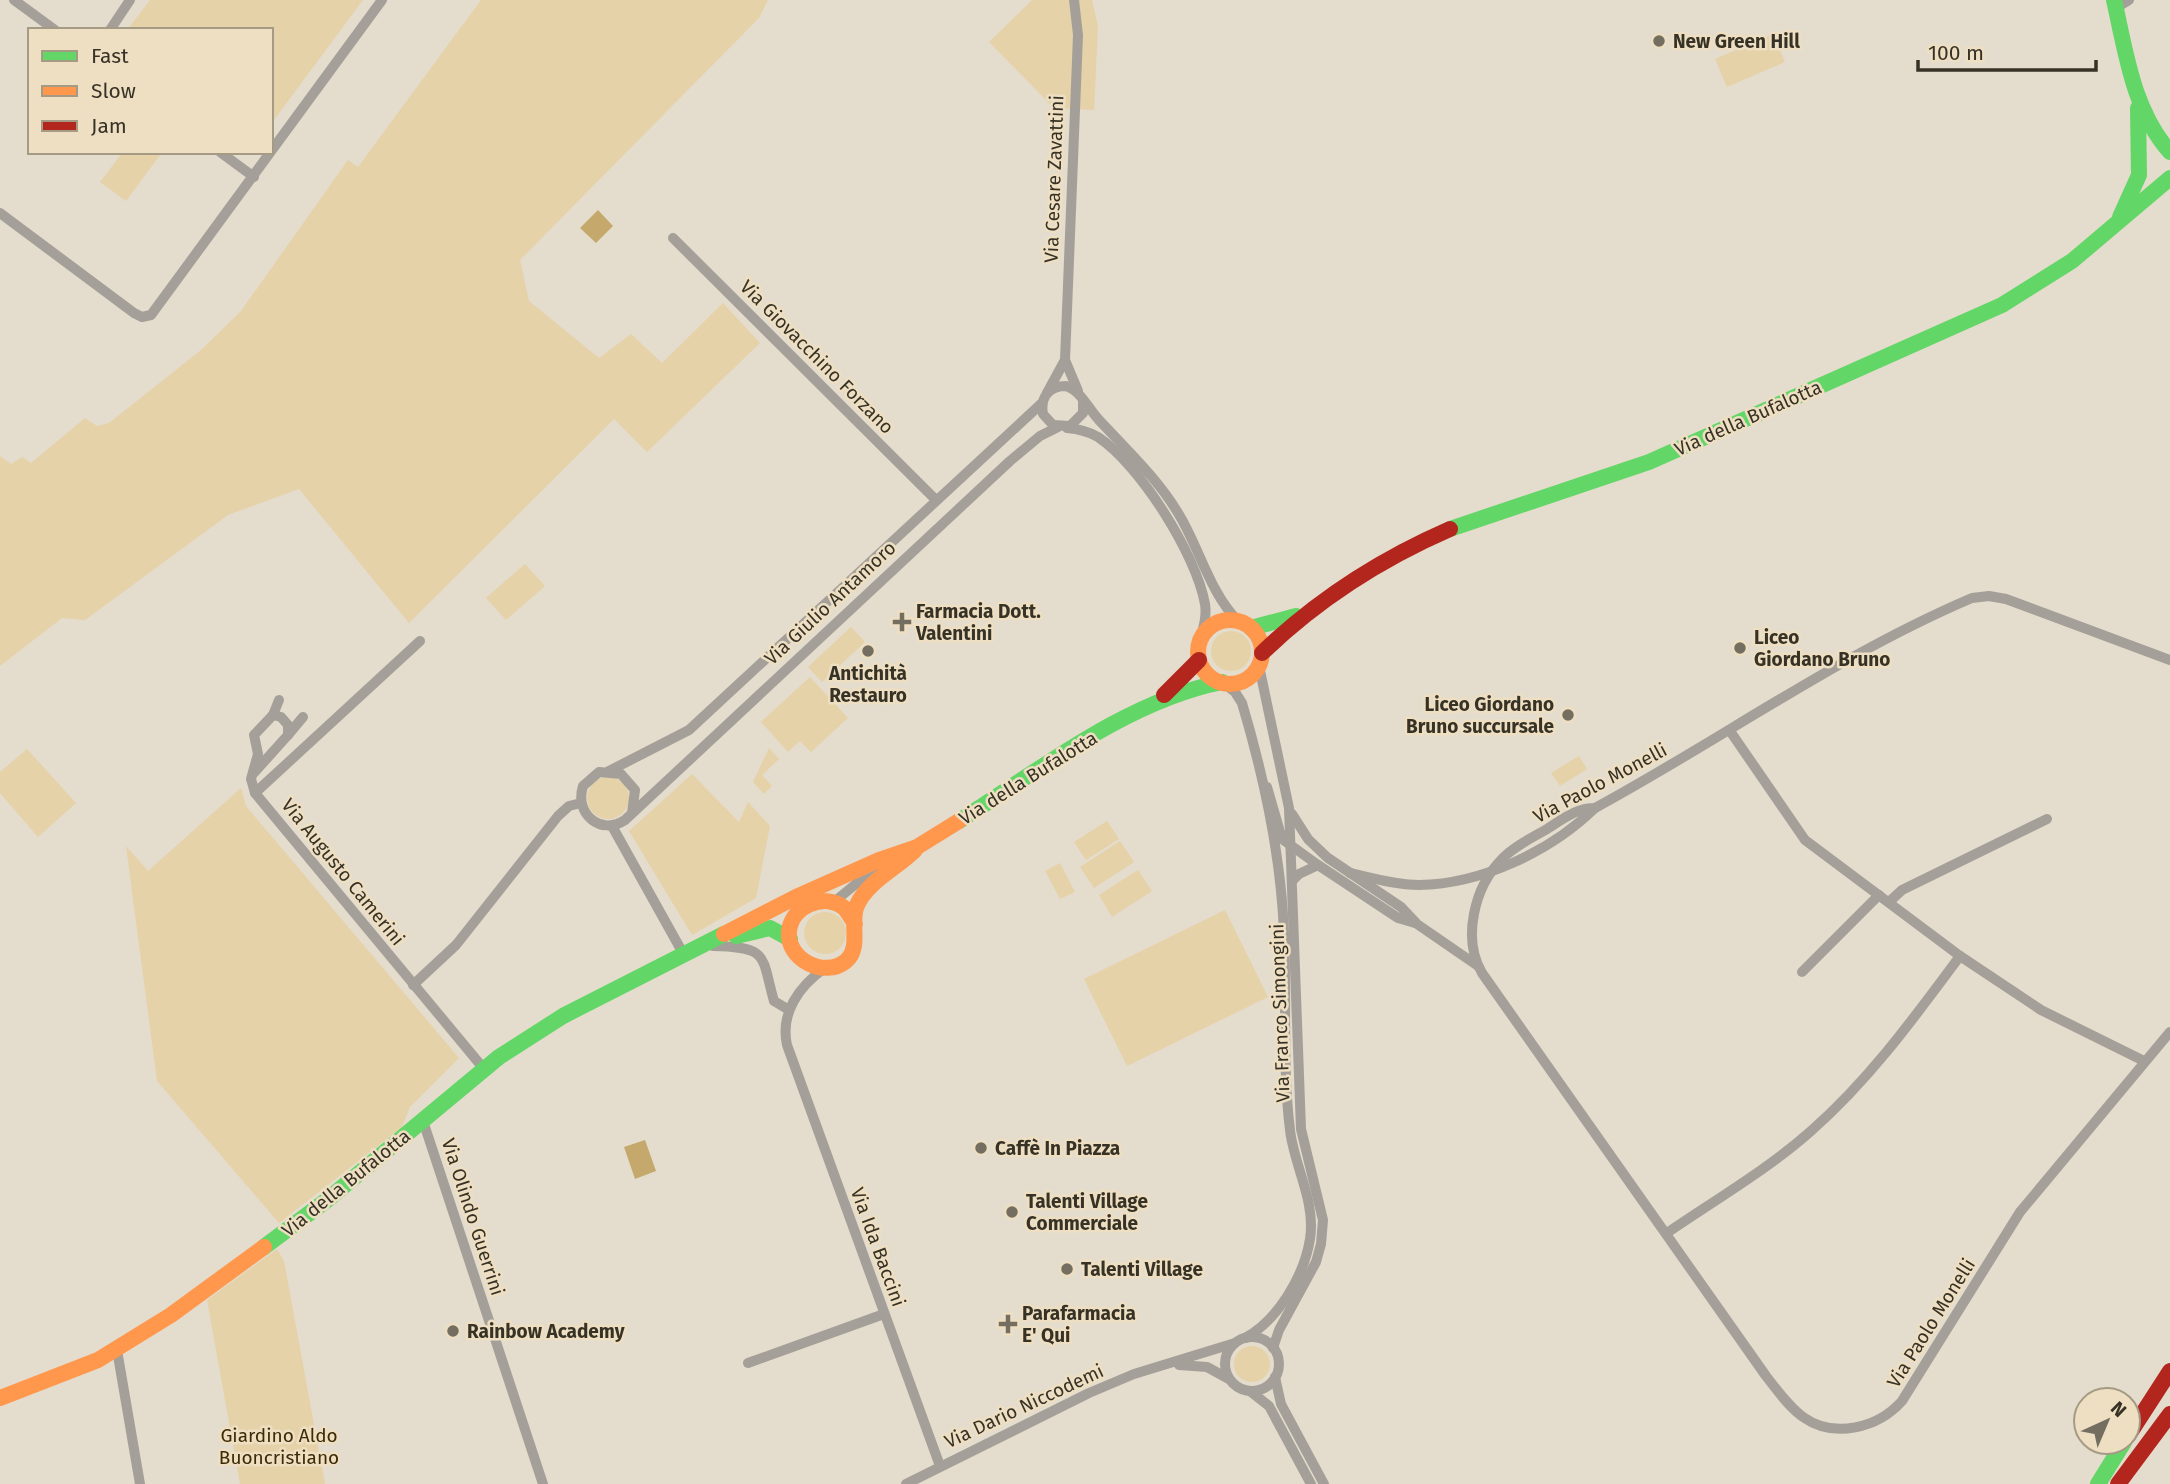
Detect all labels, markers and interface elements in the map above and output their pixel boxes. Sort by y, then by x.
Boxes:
legend [28,28,273,154]
scale bar [1918,28,2096,72]
place label: New Green Hill [1673,30,1800,53]
marker: New Green Hill [1651,33,1667,49]
text: 100 m [1928,40,1984,66]
text: Fast [91,43,129,69]
text: Slow [91,78,136,104]
street label: Via Cesare Zavattini [1040,95,1068,263]
text: Jam [91,113,127,139]
street label: Via Giovacchino Forzano [735,275,899,439]
street label: Via della Bufalotta [1671,375,1825,461]
street label: Via Giulio Antamoro [760,536,900,670]
place label: Farmacia Dott. Valentini [915,600,1041,645]
marker: Farmacia Dott. Valentini [894,614,910,630]
place label: Liceo Giordano Bruno [1754,626,1890,671]
marker: Liceo Giordano Bruno [1732,640,1748,656]
marker: Antichità Restauro [860,643,876,659]
place label: Antichità Restauro [828,662,907,707]
place label: Liceo Giordano Bruno succursale [1406,693,1554,738]
marker: Liceo Giordano Bruno succursale [1560,707,1576,723]
street label: Via della Bufalotta [955,726,1101,830]
street label: Via Paolo Monelli [1529,738,1671,828]
street label: Via Augusto Camerini [277,794,409,950]
street label: Via Franco Simongini [1265,923,1295,1103]
street label: Via della Bufalotta [277,1124,415,1242]
street label: Via Olindo Guerrini [437,1135,509,1299]
place label: Caffè In Piazza [995,1137,1120,1160]
marker: Caffè In Piazza [973,1140,989,1156]
street label: Via Ida Baccini [846,1184,910,1310]
place label: Talenti Village Commerciale [1026,1190,1148,1235]
marker: Talenti Village Commerciale [1004,1204,1020,1220]
street label: Via Paolo Monelli [1882,1254,1980,1392]
place label: Talenti Village [1081,1258,1203,1281]
marker: Talenti Village [1059,1261,1075,1277]
place label: Parafarmacia E' Qui [1022,1302,1136,1347]
marker: Parafarmacia E' Qui [1000,1316,1016,1332]
place label: Rainbow Academy [467,1320,625,1343]
marker: Rainbow Academy [445,1323,461,1339]
street label: Via Dario Niccodemi [941,1359,1107,1453]
north arrow [2072,1386,2142,1456]
text: N [2106,1396,2131,1422]
park label: Giardino Aldo Buoncristiano [219,1424,339,1469]

